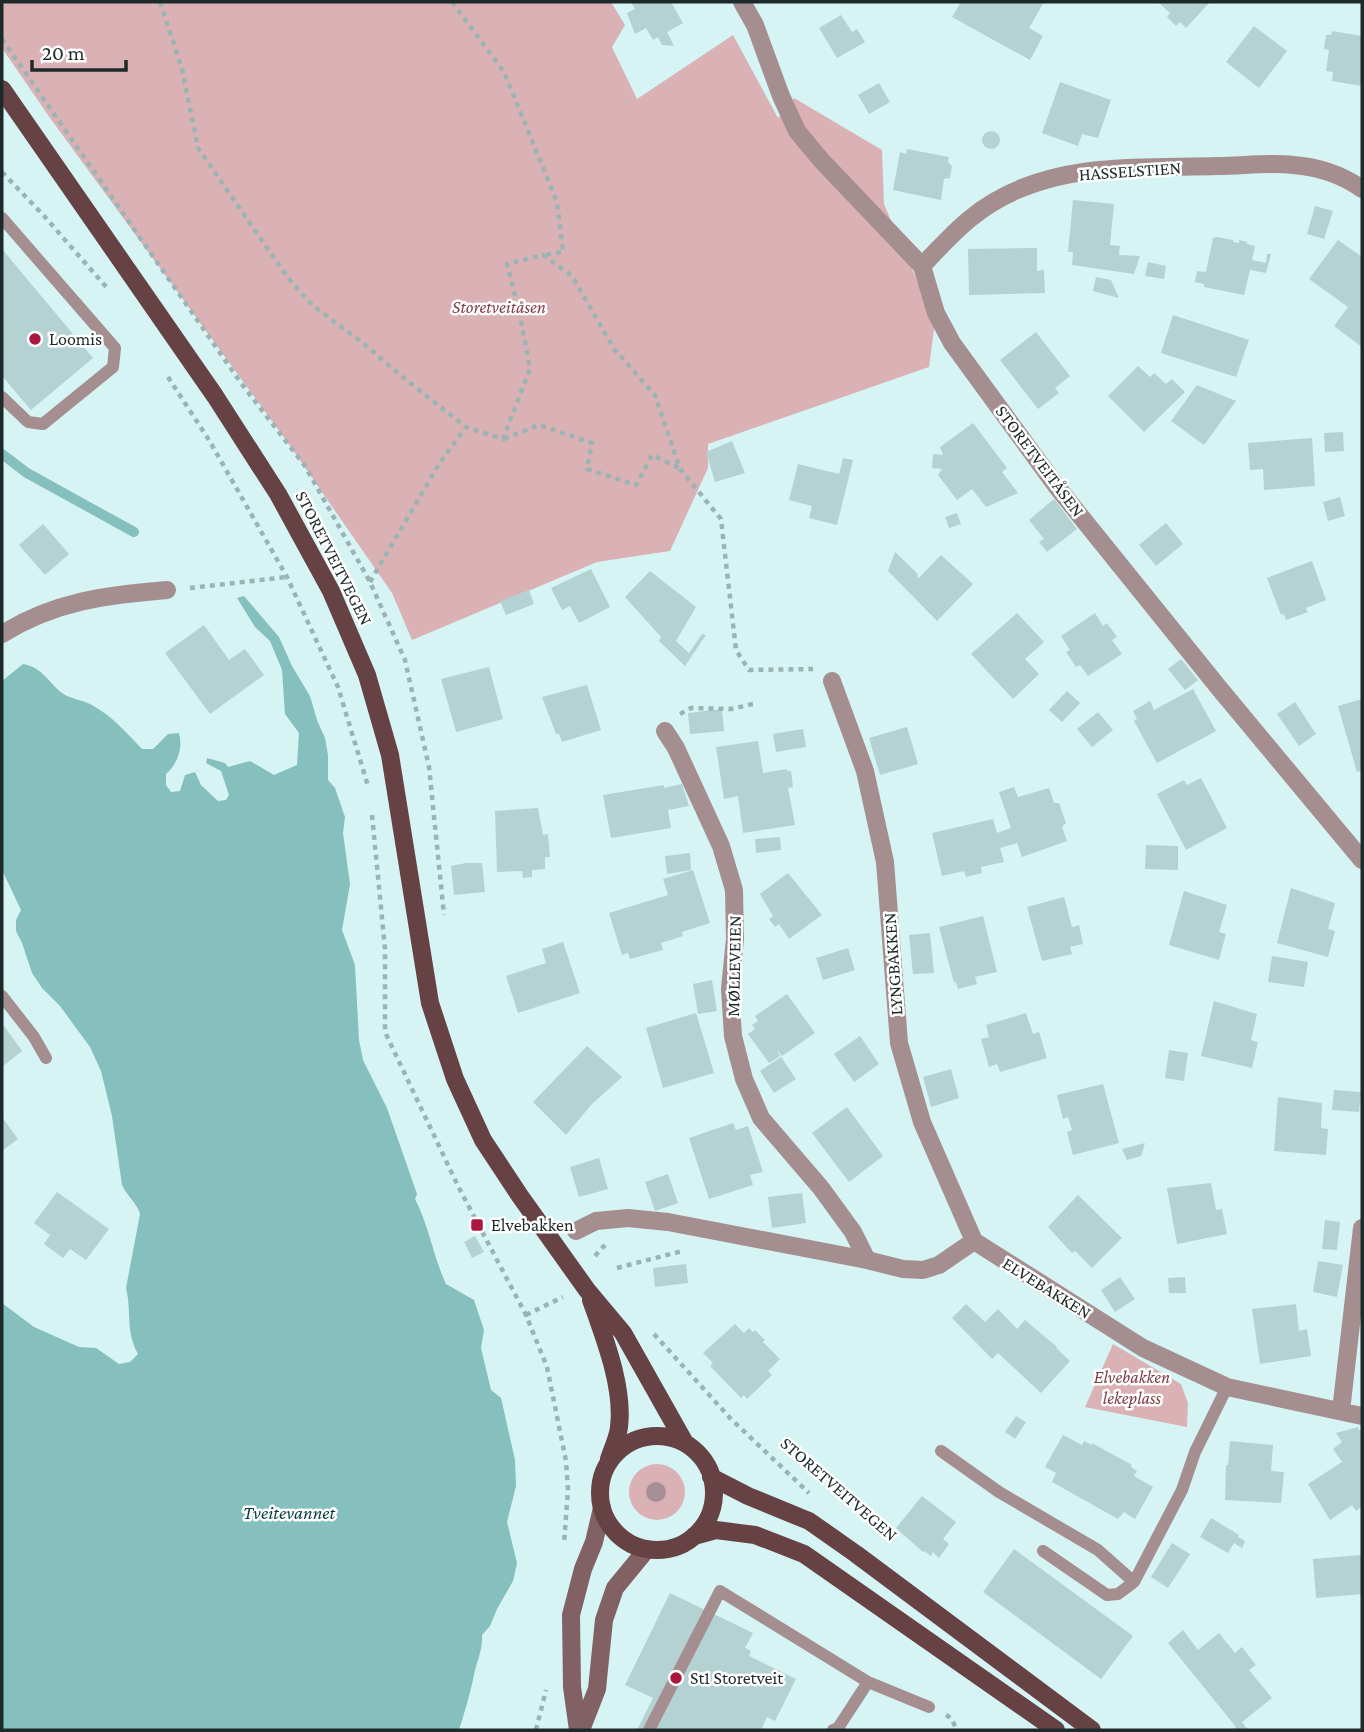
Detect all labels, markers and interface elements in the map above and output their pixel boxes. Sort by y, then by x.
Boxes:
scale bar [32,28,126,72]
text: 20 m [42,41,85,65]
street label: HASSELSTIEN [1078,157,1182,185]
park label: Storetveitåsen [452,297,546,317]
place label: Loomis [49,329,102,349]
marker: Loomis [27,331,43,347]
street label: STORETVEITÅSEN [992,401,1089,521]
street label: STORETVEITVEGEN [292,488,377,629]
street label: LYNGBAKKEN [879,912,907,1016]
street label: MØLLEVEIEN [723,915,745,1017]
place label: Elvebakken [491,1215,574,1235]
marker: Elvebakken [469,1217,485,1233]
street label: ELVEBAKKEN [999,1253,1095,1323]
park label: Elvebakken lekeplass [1094,1367,1170,1408]
street label: STORETVEITVEGEN [777,1433,901,1545]
water label: Tveitevannet [243,1502,335,1523]
place label: St1 Storetveit [690,1668,784,1688]
marker: St1 Storetveit [668,1670,684,1686]

